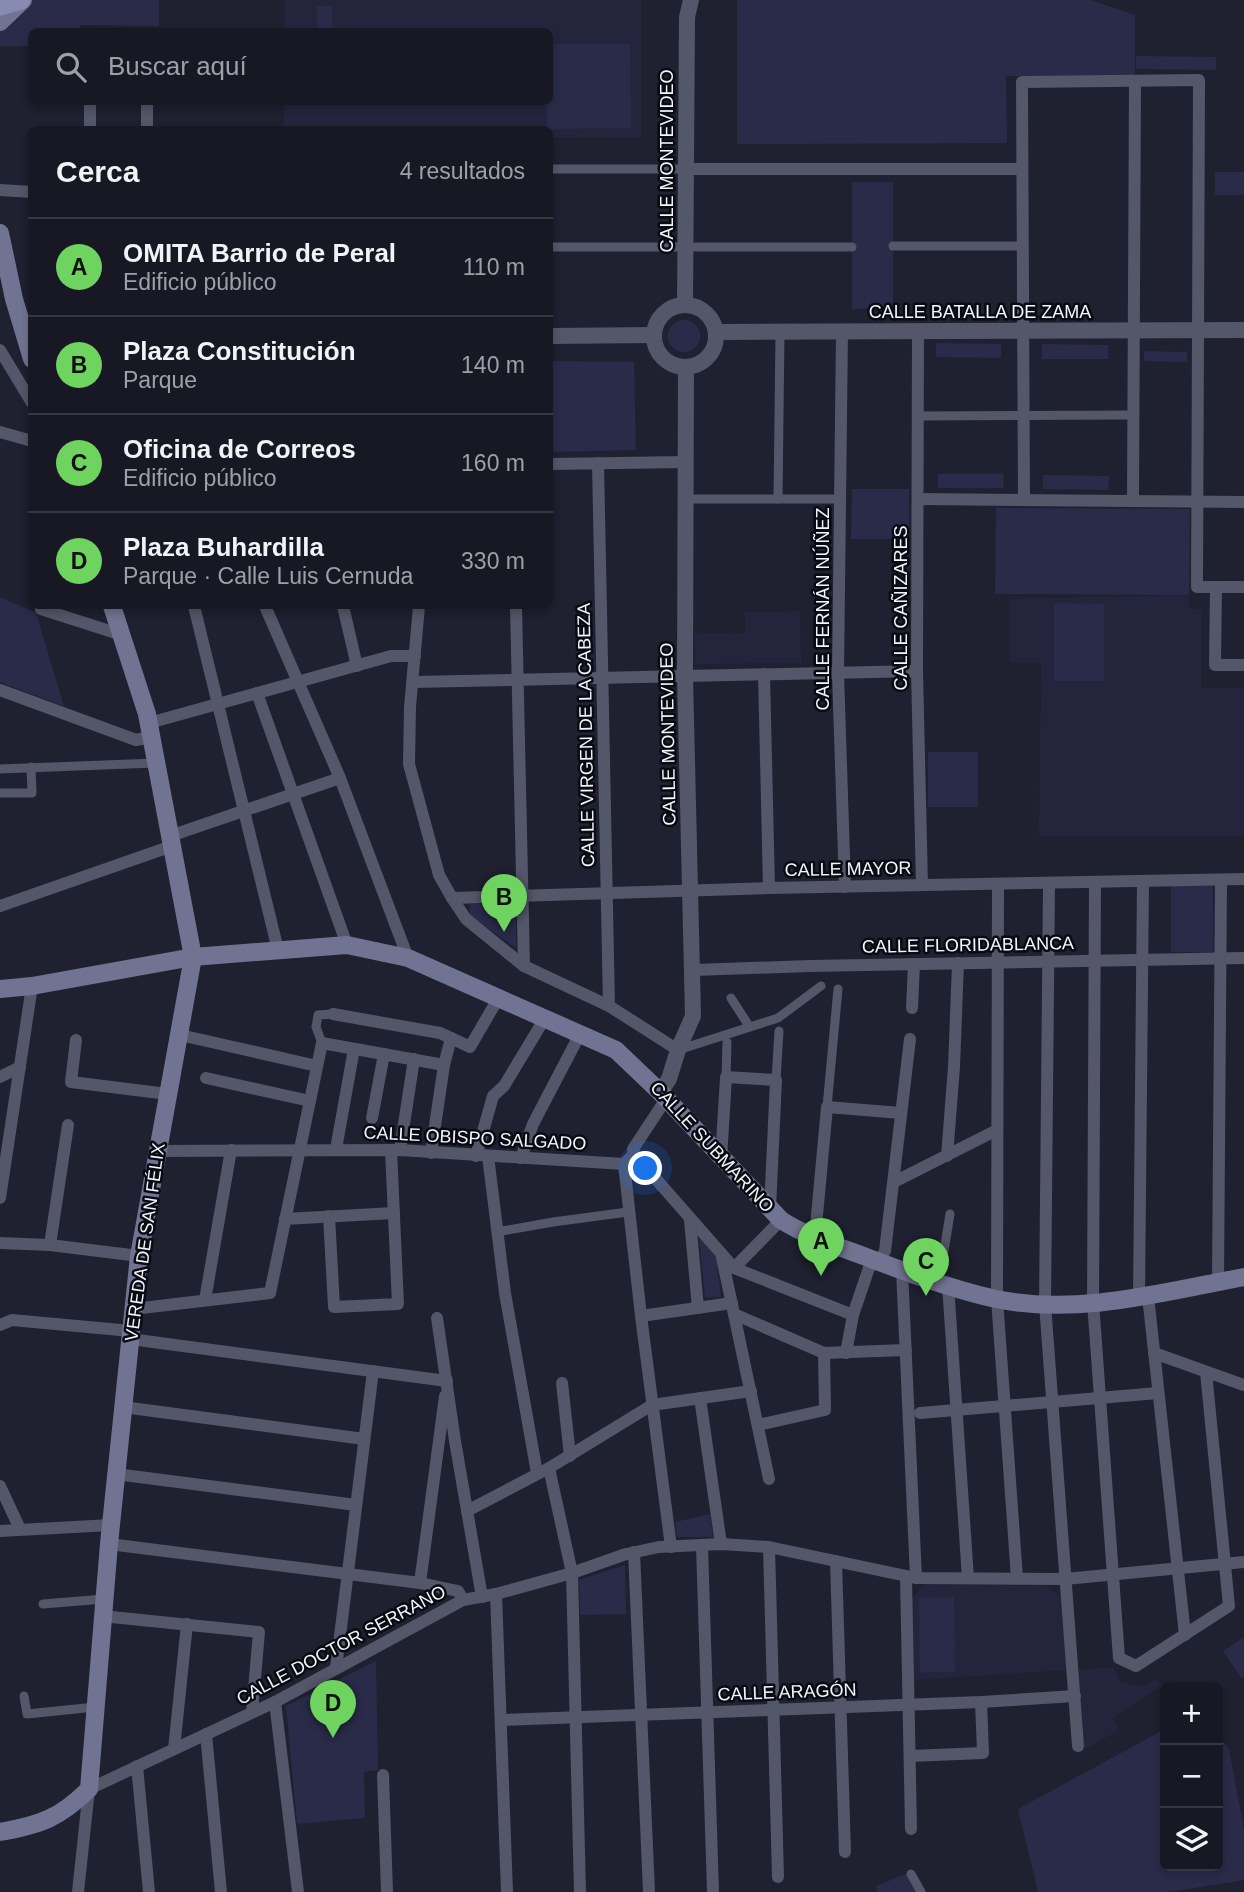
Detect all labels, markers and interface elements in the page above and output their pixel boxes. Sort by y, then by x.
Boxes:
search box [28,28,553,105]
icon: search [52,48,90,86]
text: Buscar aquí [108,51,247,81]
street label: CALLE MONTEVIDEO [657,69,677,253]
text: Cerca [56,155,139,188]
text: 4 resultados [400,158,525,184]
text: OMITA Barrio de Peral [123,238,396,268]
text: A [71,254,87,280]
text: 110 m [463,254,525,280]
text: Edificio público [123,269,276,295]
street label: CALLE BATALLA DE ZAMA [869,302,1091,322]
text: Plaza Constitución [123,336,356,366]
text: B [71,352,87,378]
text: 140 m [461,352,525,378]
text: Parque [123,367,197,393]
text: Oficina de Correos [123,434,356,464]
text: C [71,450,87,476]
text: 160 m [461,450,525,476]
text: Edificio público [123,465,276,491]
street label: CALLE FERNÁN NÚÑEZ [812,507,833,711]
street label: CALLE CAÑIZARES [890,525,911,691]
text: Plaza Buhardilla [123,532,324,562]
text: D [71,548,87,574]
text: 330 m [461,548,525,574]
text: Parque · Calle Luis Cernuda [123,563,413,589]
street label: CALLE VIRGEN DE LA CABEZA [574,603,598,867]
street label: CALLE MONTEVIDEO [656,642,680,826]
street label: CALLE MAYOR [784,858,912,880]
pin: B [481,874,527,932]
street label: CALLE FLORIDABLANCA [862,933,1074,957]
street label: CALLE SUBMARINO [646,1078,778,1216]
street label: CALLE OBISPO SALGADO [363,1122,587,1154]
street label: VEREDA DE SAN FÉLIX [121,1142,169,1342]
your location [628,1151,662,1185]
pin: A [798,1218,844,1276]
pin: C [903,1238,949,1296]
street label: CALLE DOCTOR SERRANO [233,1581,449,1709]
street label: CALLE ARAGÓN [717,1679,857,1704]
pin: D [310,1680,356,1738]
map controls [1160,1682,1223,1871]
button: + [1160,1682,1223,1745]
button: − [1160,1745,1223,1808]
button: layers [1160,1808,1223,1871]

